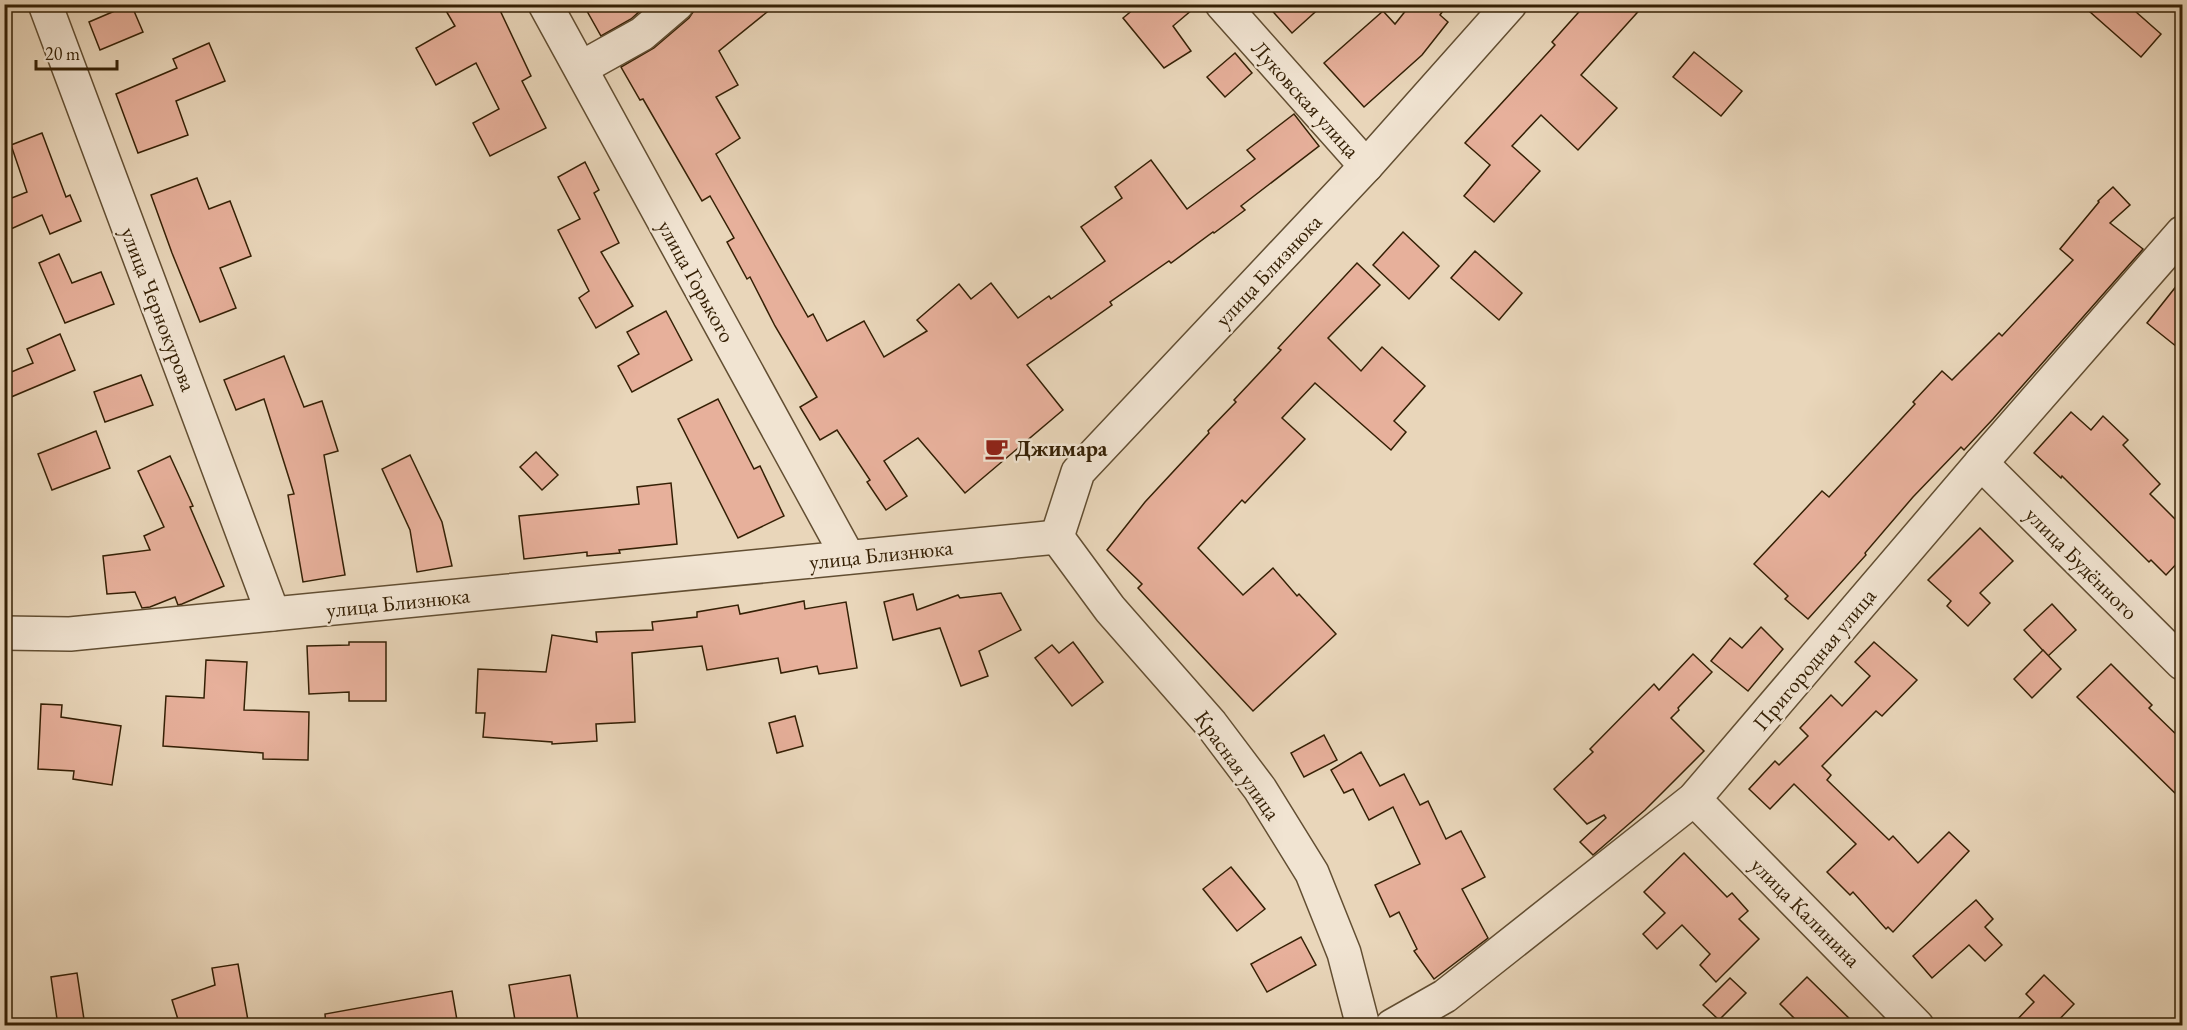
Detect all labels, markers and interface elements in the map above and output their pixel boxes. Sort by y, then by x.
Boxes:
scale bar [36,33,117,71]
street label: Луковская улица [1245,34,1366,164]
text: 20 m [45,42,80,65]
street label: улица Близнюка [1209,208,1328,333]
street label: улица Горького [651,215,742,348]
street label: улица Чернокурова [114,223,203,396]
place label: Джимара [1015,434,1108,463]
cafe icon: Джимара [984,435,1010,461]
street label: улица Будённого [2019,500,2145,626]
street label: улица Близнюка [808,533,954,576]
street label: улица Близнюка [325,581,471,624]
street label: Пригородная улица [1746,582,1883,737]
street label: Красная улица [1188,705,1287,826]
street label: улица Калинина [1744,851,1867,974]

